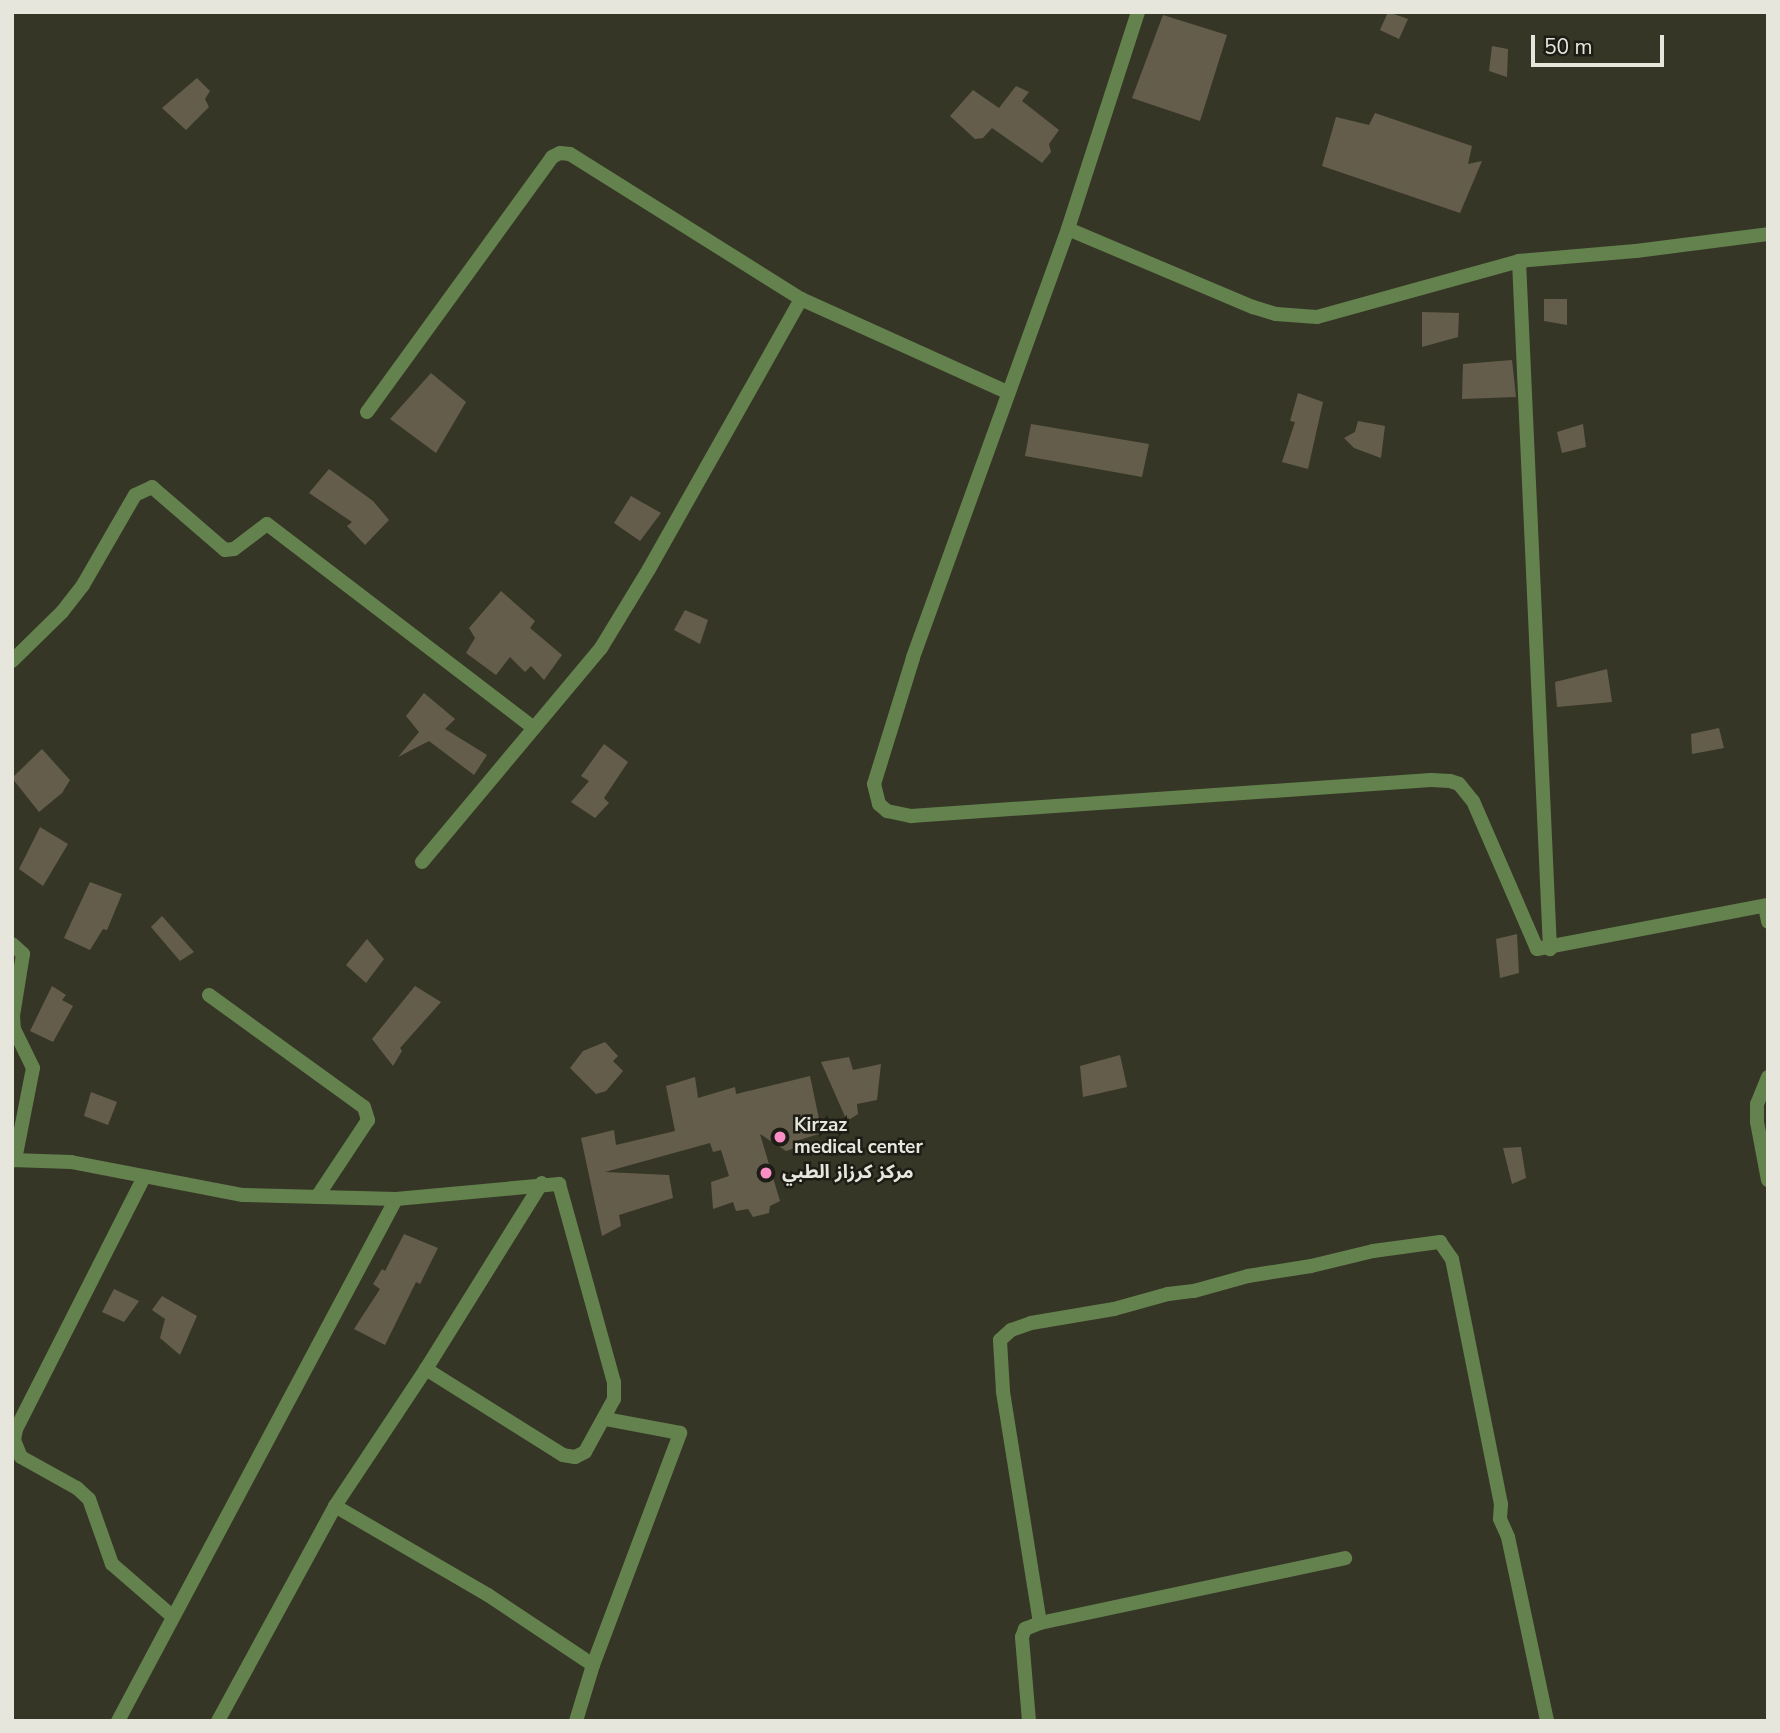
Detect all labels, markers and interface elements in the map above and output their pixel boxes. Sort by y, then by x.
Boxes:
scale bar [1535,21,1668,65]
text: 50 m [1544,33,1593,61]
place label: Kirzaz medical center [794,1115,923,1159]
marker: Kirzaz medical center [772,1129,788,1145]
place label: مركز كرزاز الطبي [782,1162,914,1184]
marker: مركز كرزاز الطبي [756,1163,776,1183]

